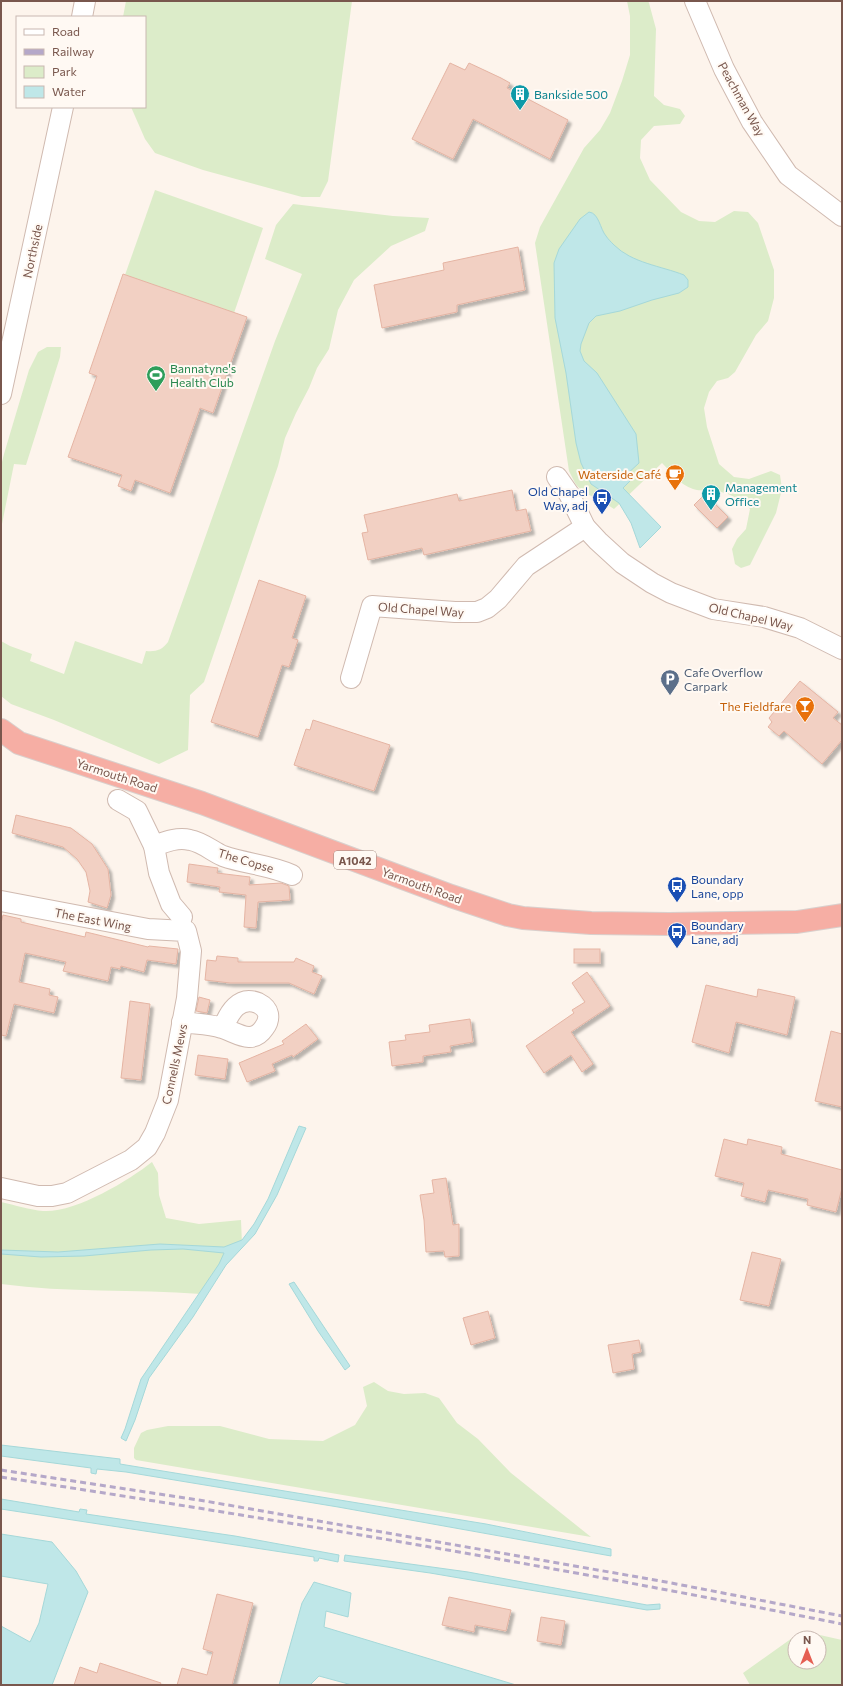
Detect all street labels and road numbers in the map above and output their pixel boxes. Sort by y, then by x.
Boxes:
street label: Peachman Way [716,59,768,139]
street label: Northside [19,223,45,279]
street label: Old Chapel Way [378,599,464,619]
street label: Old Chapel Way [707,599,795,633]
street label: Yarmouth Road [75,755,159,795]
street label: The Copse [217,845,275,875]
road number: A1042 [334,851,376,869]
street label: Yarmouth Road [380,864,464,906]
street label: The East Wing [53,905,133,933]
street label: Connells Mews [159,1022,189,1106]

